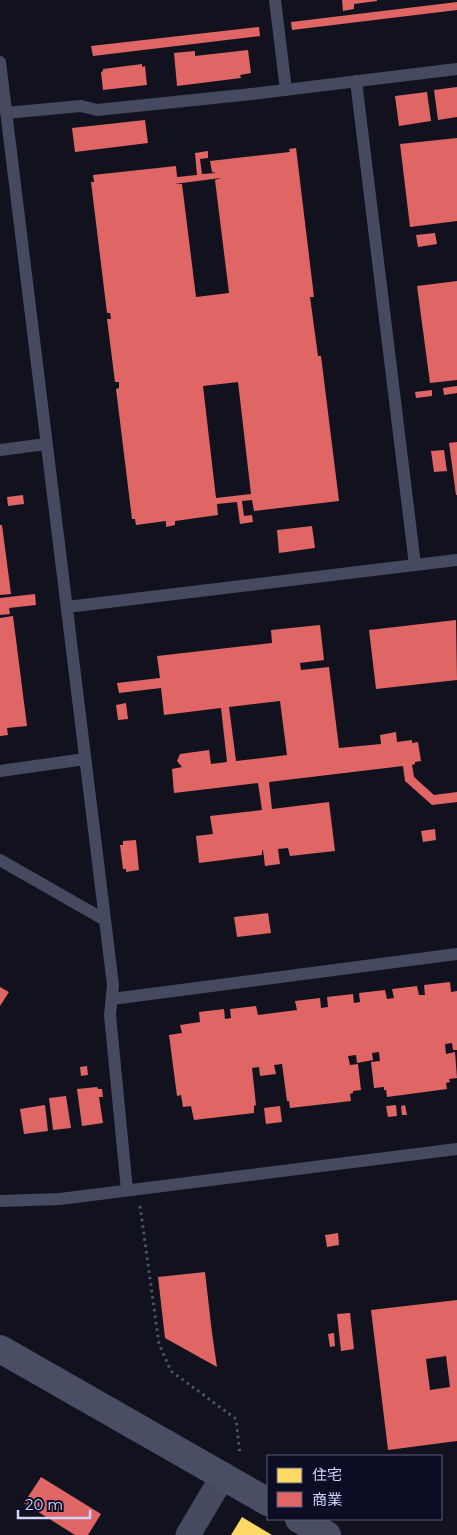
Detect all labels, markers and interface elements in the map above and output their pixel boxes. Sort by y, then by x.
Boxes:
legend [267,1455,442,1520]
text: 住宅 [312,1465,342,1484]
scale bar [18,1488,90,1520]
text: 商業 [312,1490,342,1509]
text: 20 m [25,1495,63,1514]

